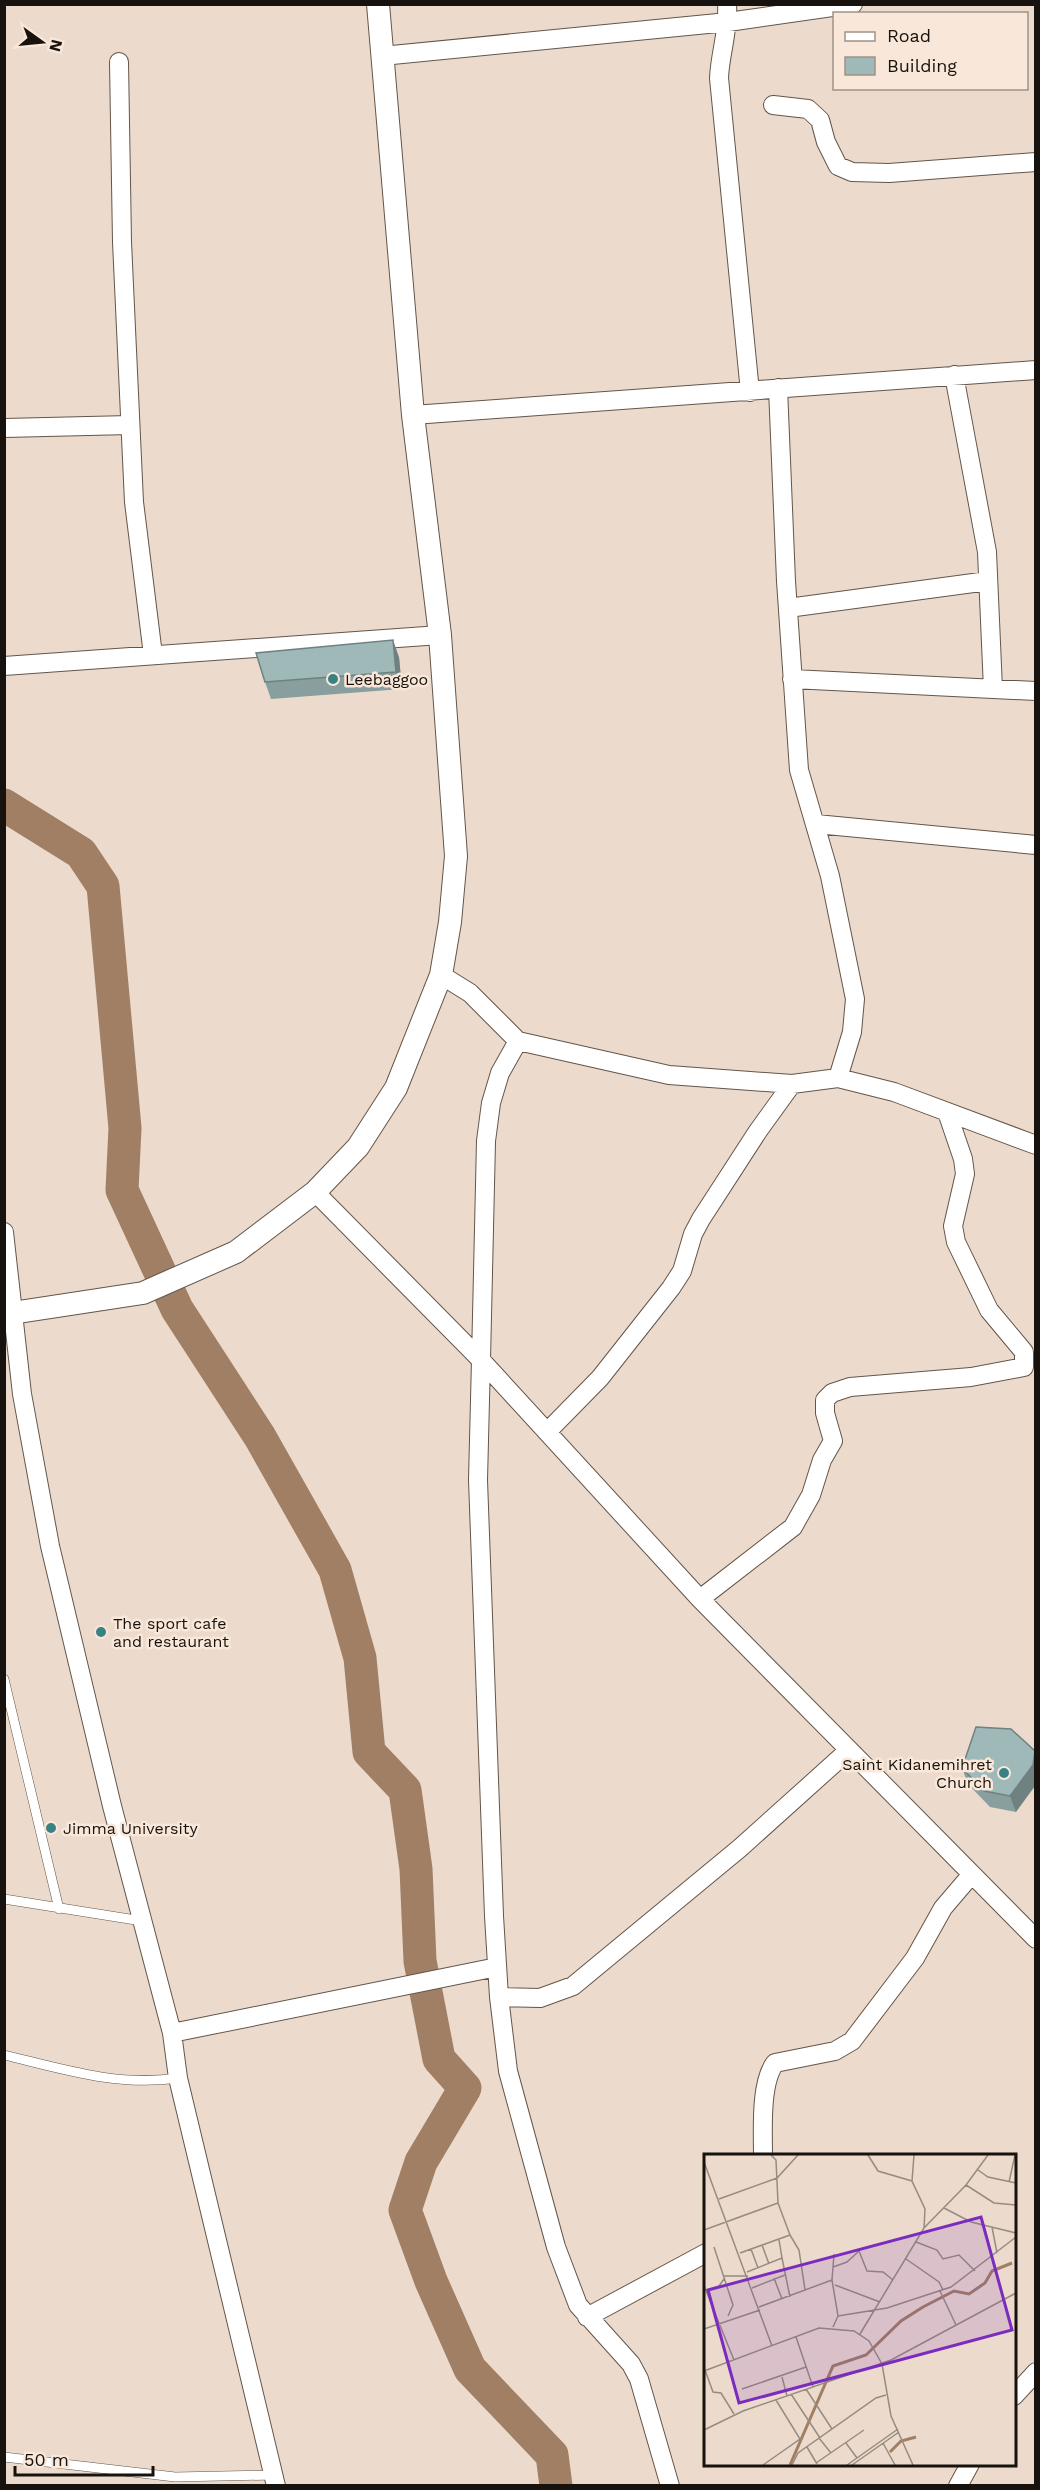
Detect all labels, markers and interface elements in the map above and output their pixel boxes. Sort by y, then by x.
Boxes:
north arrow [12,12,72,72]
legend [833,12,1028,90]
text: Road [887,25,931,46]
text: N [45,38,67,54]
text: Building [887,55,957,76]
place label: Leebaggoo [345,670,428,689]
marker: Leebaggoo [326,672,340,686]
place label: The sport cafe and restaurant [113,1614,229,1651]
marker: The sport cafe and restaurant [94,1625,108,1639]
place label: Saint Kidanemihret Church [842,1755,992,1792]
marker: Saint Kidanemihret Church [997,1766,1011,1780]
place label: Jimma University [63,1819,198,1838]
marker: Jimma University [44,1821,58,1835]
inset map [704,2154,1016,2466]
scale bar [15,2439,153,2477]
text: 50 m [24,2449,69,2470]

